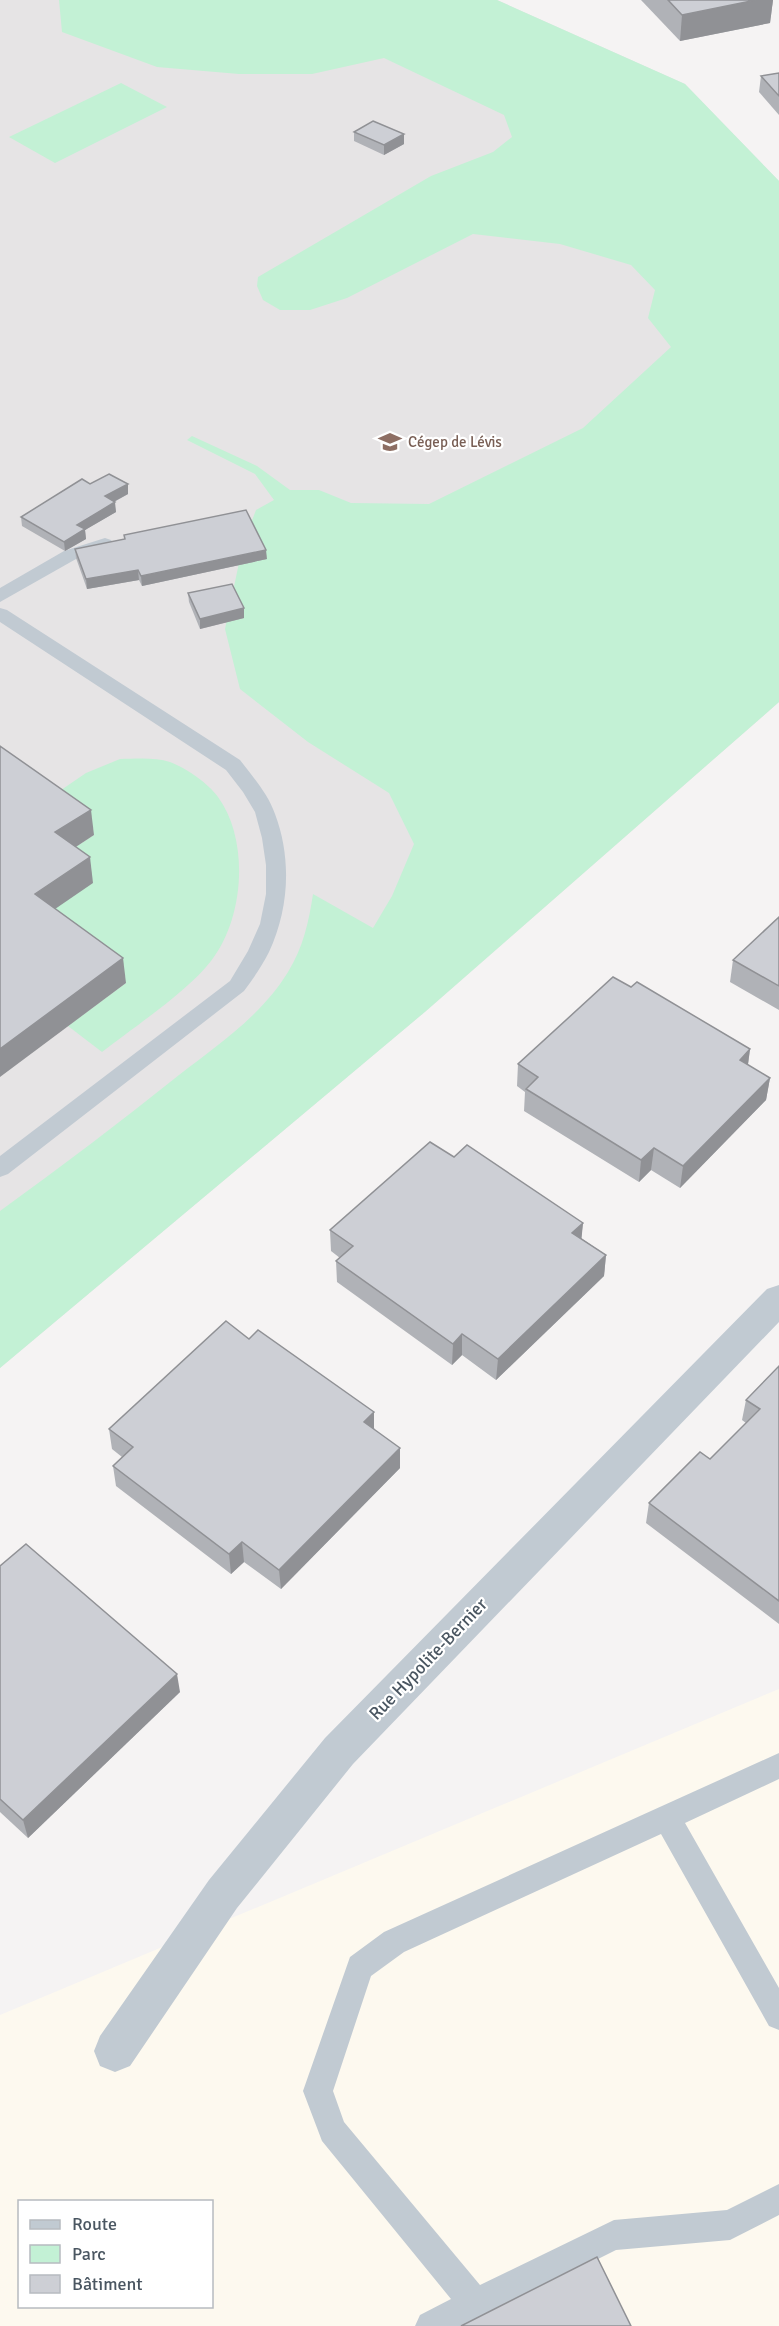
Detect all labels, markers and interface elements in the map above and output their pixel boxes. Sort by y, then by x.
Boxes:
school or university icon: Cégep de Lévis [377,429,403,455]
place label: Cégep de Lévis [408,433,502,451]
street label: Rue Hypolite-Bernier [364,1593,492,1725]
legend [18,2200,213,2308]
text: Route [72,2213,117,2235]
text: Parc [72,2243,106,2265]
text: Bâtiment [72,2273,143,2295]

